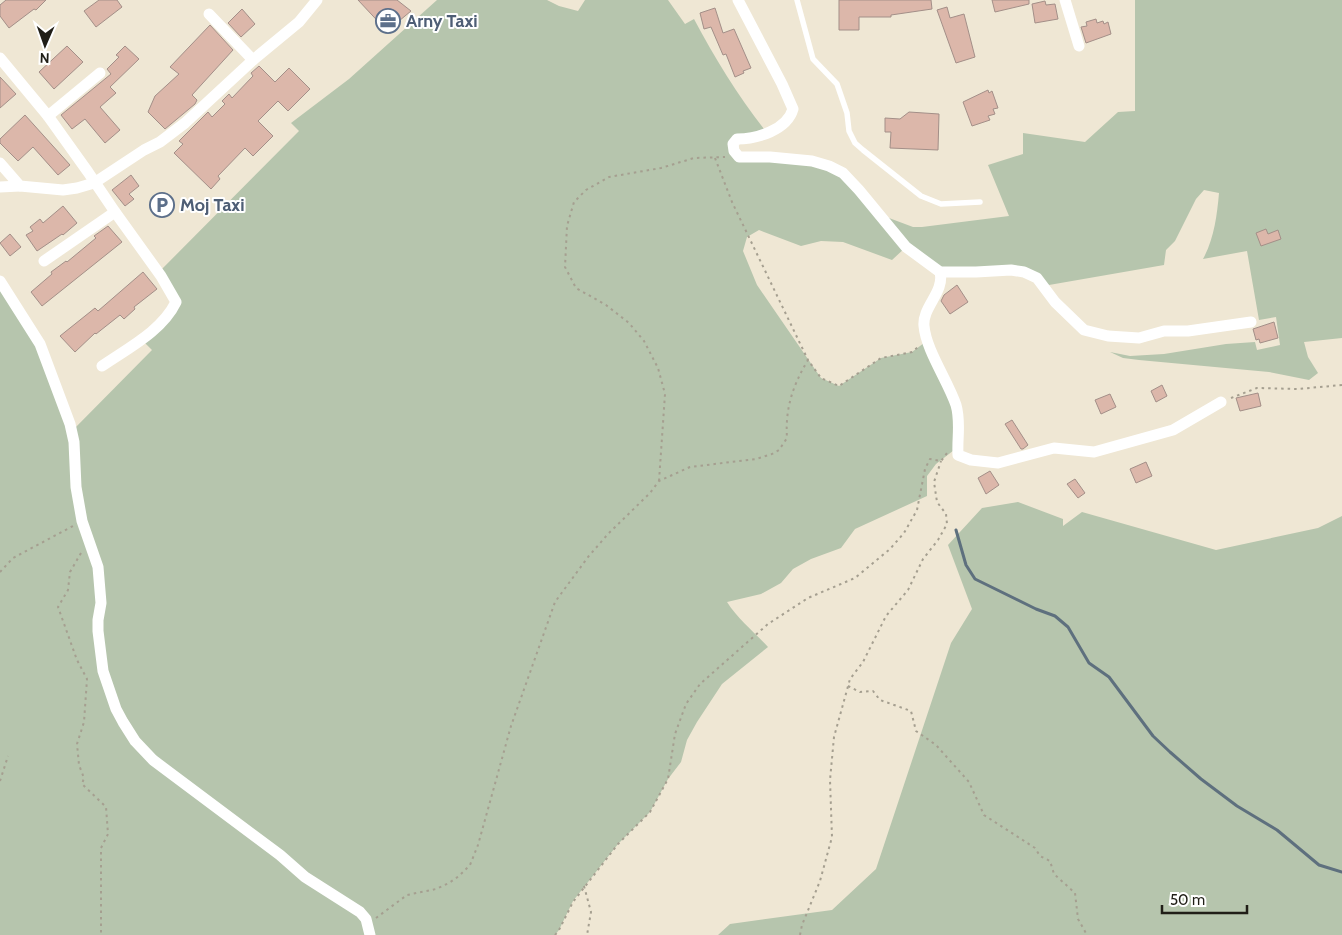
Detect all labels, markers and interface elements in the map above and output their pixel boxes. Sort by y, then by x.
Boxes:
office icon: Arny Taxi [375,8,401,34]
place label: Arny Taxi [406,10,478,32]
north arrow [20,20,70,70]
text: N [39,49,50,67]
parking icon: Moj Taxi [149,192,175,218]
place label: Moj Taxi [180,194,245,216]
scale bar [1162,882,1247,914]
text: 50 m [1170,891,1205,909]

